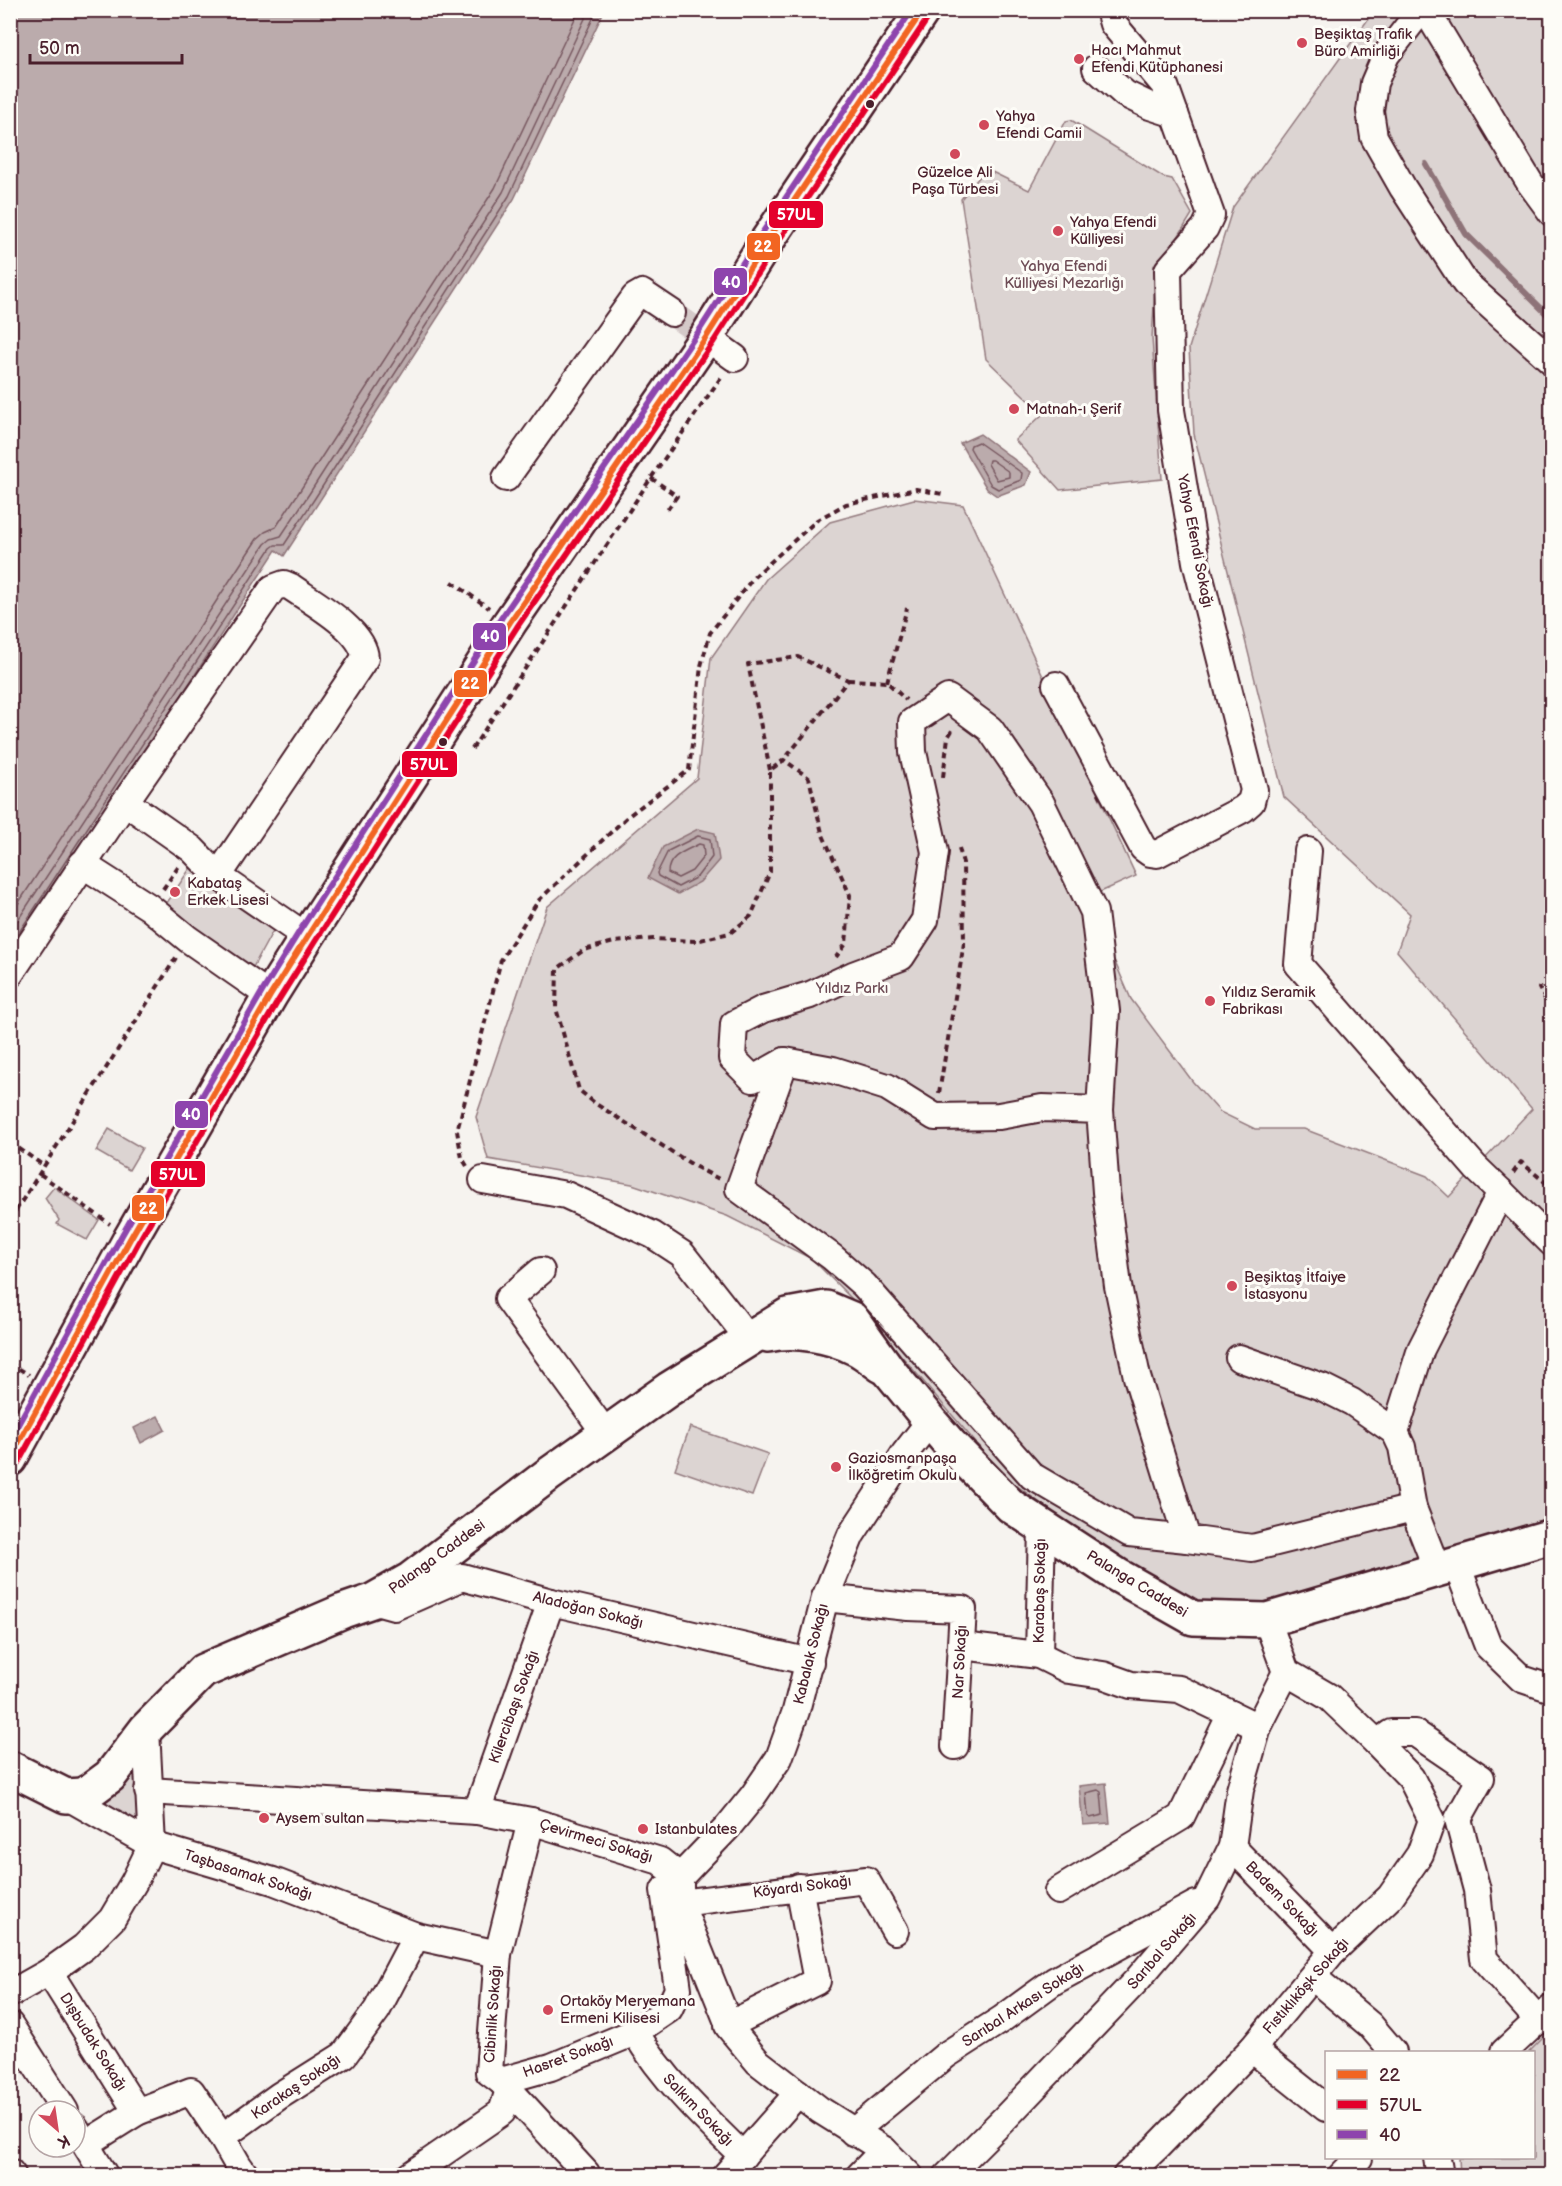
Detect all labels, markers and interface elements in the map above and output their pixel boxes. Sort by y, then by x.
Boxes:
place label: Beşiktaş Trafik Büro Amirliği [1314,25,1413,61]
scale bar [30,27,182,65]
marker: Beşiktaş Trafik Büro Amirliği [1295,36,1309,50]
text: 50 m [39,38,80,59]
place label: Hacı Mahmut Efendi Kütüphanesi [1091,41,1223,77]
marker: Hacı Mahmut Efendi Kütüphanesi [1072,52,1086,66]
unlabelled marker [864,98,876,110]
place label: Yahya Efendi Camii [995,107,1082,143]
marker: Yahya Efendi Camii [977,118,991,132]
marker: Güzelce Ali Paşa Türbesi [948,147,962,161]
place label: Güzelce Ali Paşa Türbesi [912,163,998,199]
line badge: 57UL [768,200,824,229]
text: 57UL [777,206,816,225]
place label: Yahya Efendi Külliyesi [1069,213,1157,249]
marker: Yahya Efendi Külliyesi [1051,224,1065,238]
line badge: 22 [746,232,781,261]
text: 22 [753,238,773,257]
park label: Yahya Efendi Külliyesi Mezarlığı [1004,257,1124,293]
line badge: 40 [713,267,748,296]
text: 40 [721,274,741,293]
place label: Matnah-ı Şerif [1026,400,1122,419]
marker: Matnah-ı Şerif [1007,402,1021,416]
street label: Yahya Efendi Sokağı [1173,472,1217,609]
line badge: 40 [472,622,507,651]
text: 40 [480,628,500,647]
line badge: 22 [453,669,488,698]
text: 22 [460,675,480,694]
unlabelled marker [437,736,449,748]
line badge: 57UL [401,750,458,778]
text: 57UL [410,756,449,775]
place label: Kabataş Erkek Lisesi [187,874,269,910]
marker: Kabataş Erkek Lisesi [168,885,182,899]
park label: Yıldız Parkı [815,979,888,998]
place label: Yıldız Seramik Fabrikası [1221,983,1316,1019]
marker: Yıldız Seramik Fabrikası [1203,994,1217,1008]
line badge: 40 [174,1100,209,1129]
text: 40 [181,1106,201,1125]
line badge: 57UL [150,1160,206,1188]
text: 57UL [159,1166,198,1185]
line badge: 22 [131,1194,165,1222]
text: 22 [138,1200,158,1219]
place label: Beşiktaş İtfaiye İstasyonu [1244,1268,1346,1304]
marker: Beşiktaş İtfaiye İstasyonu [1225,1279,1239,1293]
place label: Gaziosmanpaşa İlköğretim Okulu [848,1449,957,1485]
marker: Gaziosmanpaşa İlköğretim Okulu [829,1460,843,1474]
street label: Palanga Caddesi [385,1516,489,1598]
street label: Karabaş Sokağı [1030,1538,1050,1644]
street label: Palanga Caddesi [1083,1546,1191,1622]
street label: Aladoğan Sokağı [531,1587,645,1633]
street label: Kabalak Sokağı [789,1602,833,1706]
street label: Nar Sokağı [949,1624,971,1700]
street label: Kilercibaşı Sokağı [485,1648,543,1766]
place label: Aysem sultan [276,1809,365,1828]
marker: Aysem sultan [257,1811,271,1825]
street label: Çevirmeci Sokağı [537,1815,655,1867]
place label: Istanbulates [655,1820,738,1839]
marker: Istanbulates [636,1822,650,1836]
street label: Taşbasamak Sokağı [182,1845,314,1905]
street label: Badem Sokağı [1241,1857,1323,1941]
street label: Köyardı Sokağı [752,1872,852,1902]
street label: Sarıbal Sokağı [1123,1909,1201,1993]
street label: Fıstıklıköşk Sokağı [1259,1934,1353,2038]
street label: Sarıbal Arkası Sokağı [959,1959,1087,2051]
street label: Cibinlik Sokağı [480,1964,506,2064]
street label: Dışbudak Sokağı [55,1989,131,2095]
place label: Ortaköy Meryemana Ermeni Kilisesi [560,1992,695,2028]
marker: Ortaköy Meryemana Ermeni Kilisesi [541,2003,555,2017]
street label: Hasret Sokağı [520,2032,616,2082]
street label: Karakaş Sokağı [248,2050,344,2124]
legend [1325,2051,1535,2159]
text: 22 [1379,2065,1401,2086]
street label: Salkım Sokağı [659,2070,737,2150]
text: 57UL [1379,2095,1422,2116]
north arrow [27,2099,87,2159]
text: 40 [1379,2125,1401,2146]
text: K [54,2130,73,2152]

